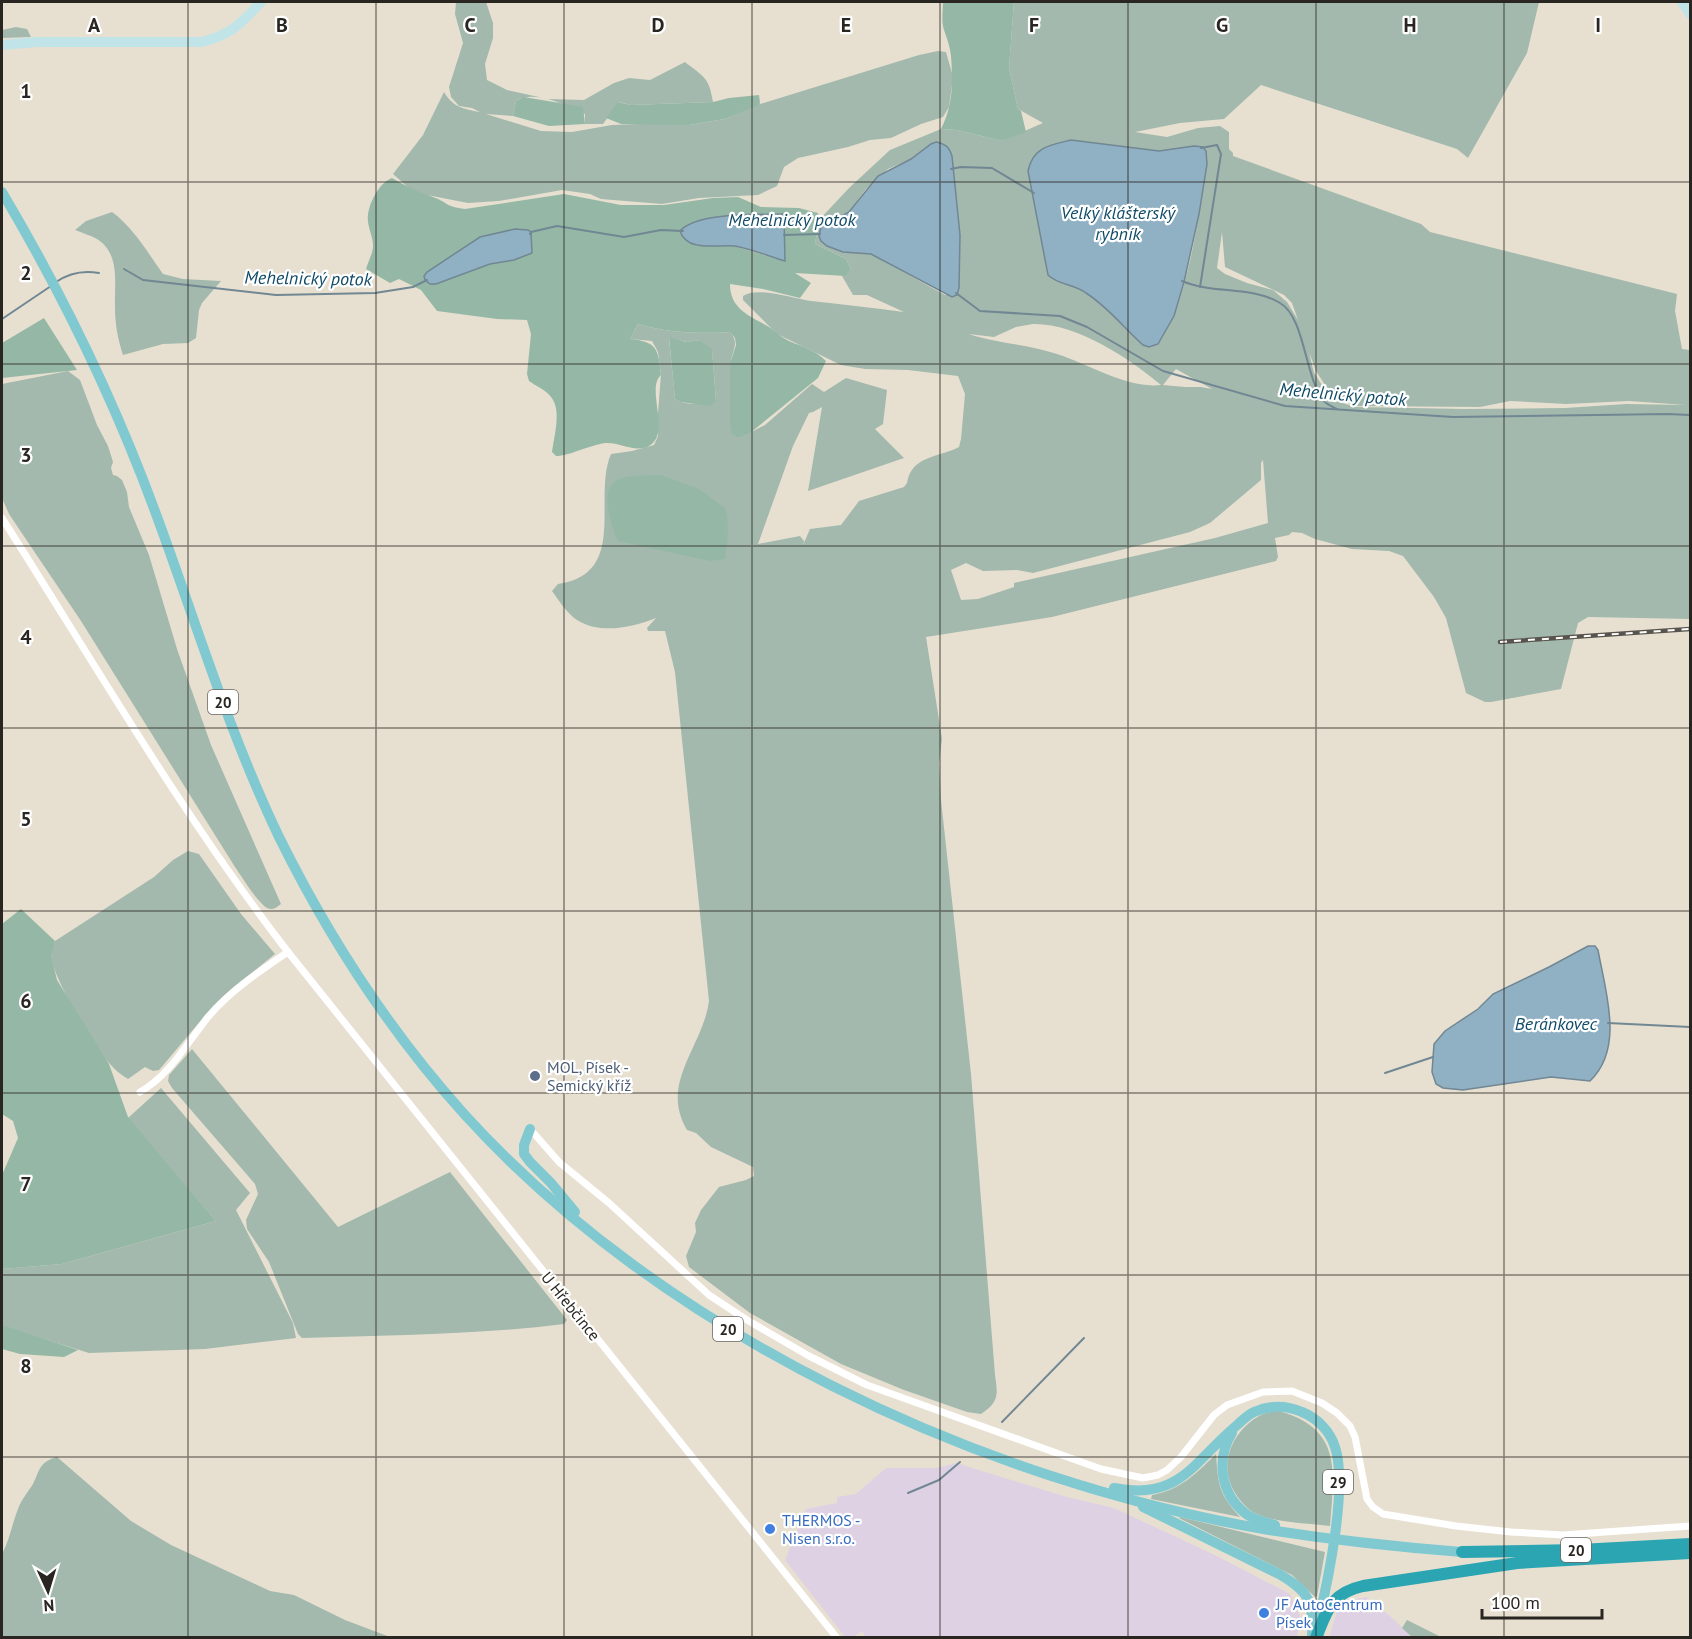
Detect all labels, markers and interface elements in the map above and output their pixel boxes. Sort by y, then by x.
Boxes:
text: A [88,12,101,38]
text: B [276,12,288,38]
text: C [464,12,476,38]
text: D [652,12,665,38]
text: E [841,12,851,38]
text: F [1029,12,1039,38]
text: G [1216,12,1228,38]
text: H [1403,12,1417,38]
text: I [1595,12,1601,38]
text: 1 [20,78,32,104]
water label: Velký klášterský rybník [1061,201,1176,245]
water label: Mehelnický potok [728,208,857,231]
text: 2 [20,260,32,286]
water label: Mehelnický potok [244,265,373,291]
water label: Mehelnický potok [1279,377,1408,411]
text: 3 [20,442,32,468]
text: 4 [20,624,32,650]
road number: 20 [208,690,238,714]
text: 5 [20,806,32,832]
text: 6 [20,988,32,1014]
water label: Beránkovec [1515,1012,1598,1035]
place label: MOL, Písek - Semický kříž [547,1057,631,1095]
marker: MOL, Písek - Semický kříž [528,1069,542,1083]
text: 7 [20,1171,32,1197]
street label: U Hřebčince [537,1267,605,1345]
road number: 20 [713,1317,743,1341]
text: 8 [20,1353,32,1379]
road number: 29 [1323,1470,1353,1494]
place label: THERMOS - Nisen s.r.o. [782,1510,861,1548]
marker: THERMOS - Nisen s.r.o. [763,1522,777,1536]
road number: 20 [1561,1538,1591,1562]
north arrow [18,1561,78,1621]
scale bar [1482,1582,1602,1620]
text: 100 m [1491,1591,1540,1614]
place label: JF AutoCentrum Písek [1275,1594,1382,1632]
text: N [43,1596,55,1616]
marker: JF AutoCentrum Písek [1257,1606,1271,1620]

